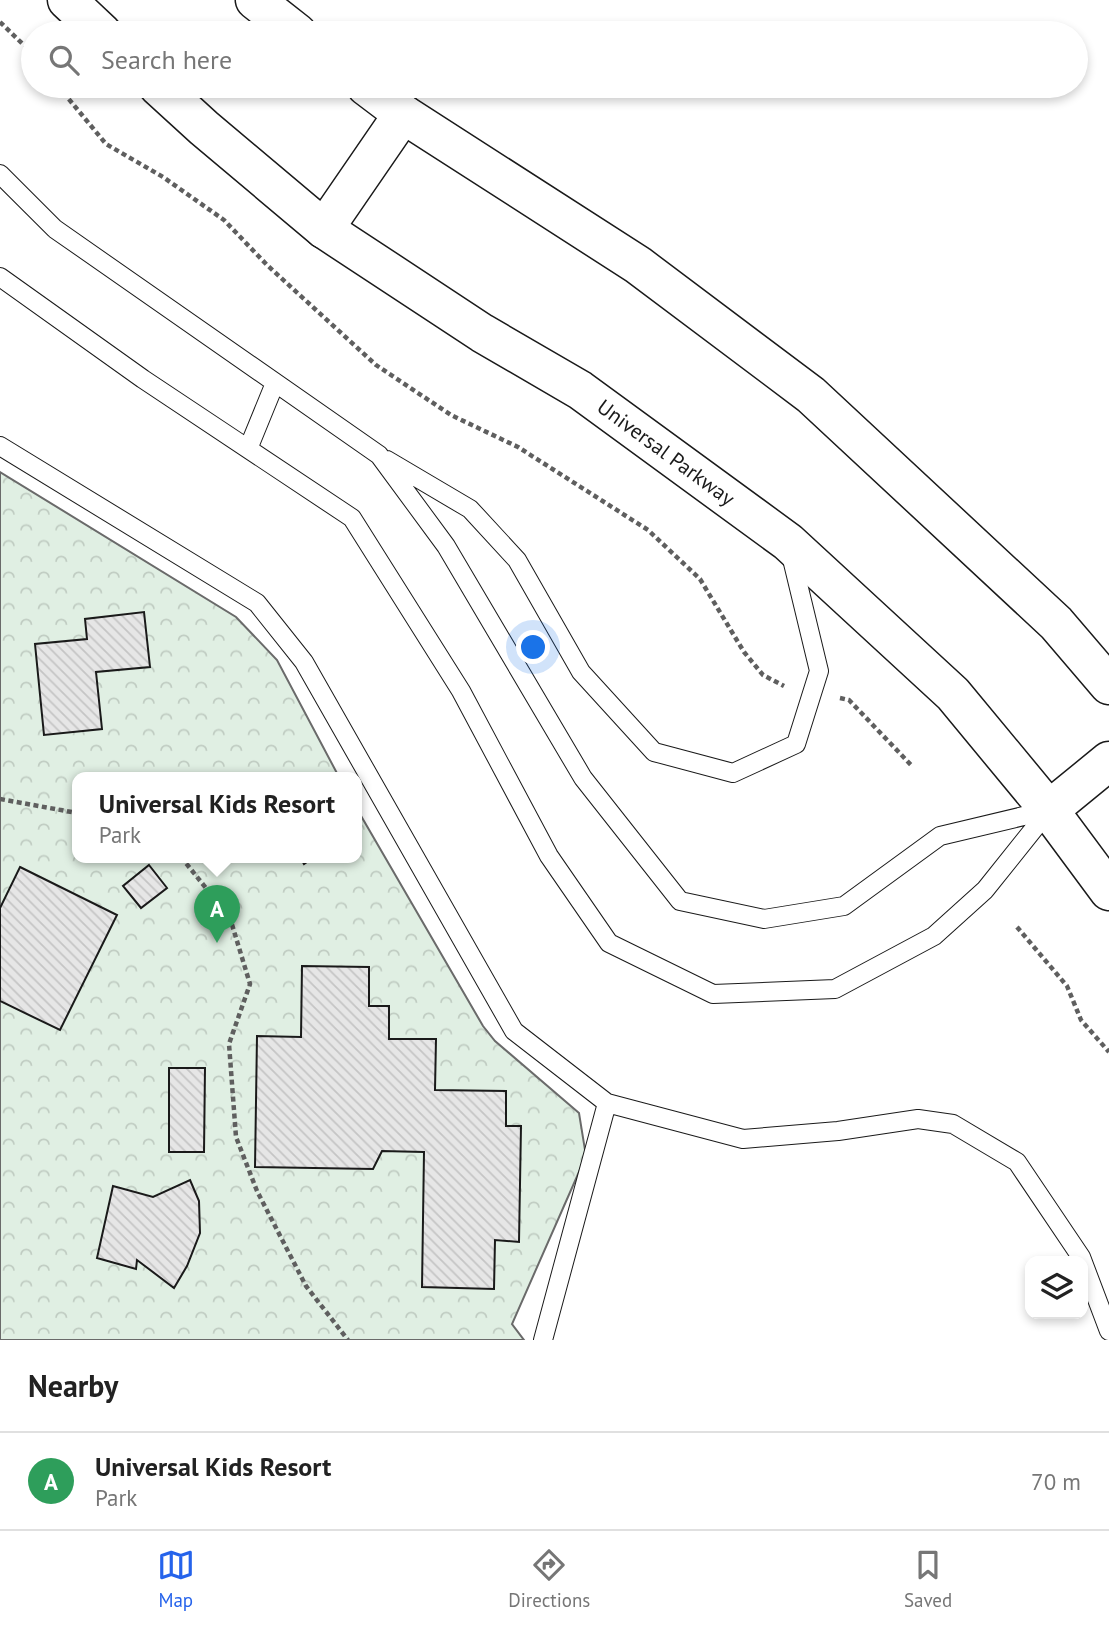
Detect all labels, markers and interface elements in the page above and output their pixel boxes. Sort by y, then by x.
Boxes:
search box [21,21,1088,98]
icon: search [45,41,83,79]
text: Search here [101,43,232,76]
street label: Universal Parkway [592,393,740,512]
your location [516,630,550,664]
popup [72,772,362,863]
text: Universal Kids Resort [99,787,335,820]
text: Park [99,820,141,849]
pin: A [194,885,240,943]
map controls [1025,1256,1088,1319]
button: layers [1025,1256,1088,1319]
text: Nearby [28,1366,118,1405]
text: Universal Kids Resort [95,1450,331,1483]
text: A [44,1467,58,1496]
text: 70 m [1031,1467,1081,1496]
text: Park [95,1483,137,1512]
tab: Map [157,1546,195,1612]
tab: Directions [508,1546,590,1612]
tab: Saved [904,1546,952,1612]

